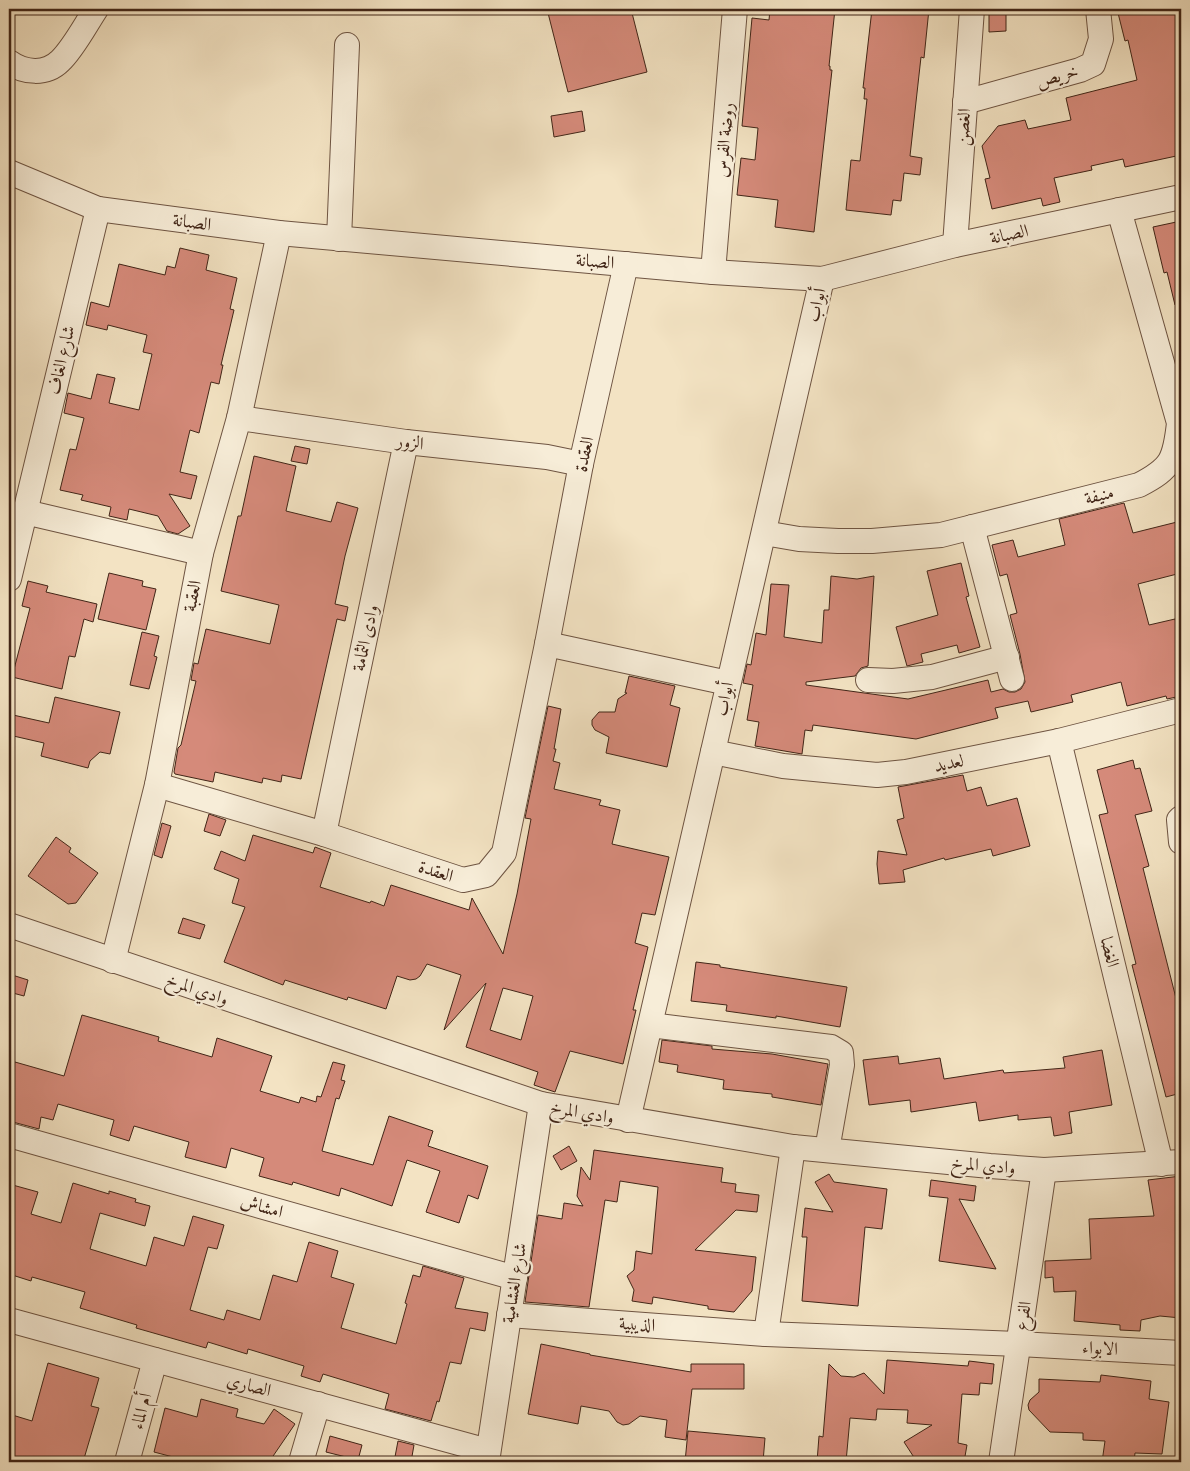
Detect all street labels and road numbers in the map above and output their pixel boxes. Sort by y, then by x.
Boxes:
street label: خريص [1033,59,1081,93]
street label: روضة الفرس [709,101,739,179]
street label: الغصن [950,107,976,147]
street label: الصبانة [171,207,213,237]
street label: الصبانة [988,218,1031,250]
street label: الصبانة [575,247,615,275]
street label: أبواب [799,285,832,324]
street label: شارع الغاف [41,323,84,398]
street label: الزور [393,428,425,456]
street label: العقدة [569,434,599,474]
street label: منيفة [1082,480,1116,510]
street label: العقبة [177,578,207,614]
street label: وادى الثمامة [346,603,384,673]
street label: أبواب [708,679,739,718]
street label: لعديد [932,748,966,778]
street label: العقدة [415,854,457,888]
street label: الغضا [1095,934,1125,970]
street label: وادي المرخ [161,967,232,1015]
street label: وادي المرخ [547,1095,616,1133]
street label: وادي المرخ [949,1150,1016,1184]
street label: امشاش [238,1189,286,1224]
street label: شارع الغشامية [496,1241,535,1325]
street label: الفرع [1009,1300,1040,1333]
street label: الذيبية [618,1311,656,1337]
street label: الابواء [1081,1335,1119,1361]
street label: الصاري [223,1368,274,1405]
street label: أم الماء [124,1389,161,1433]

